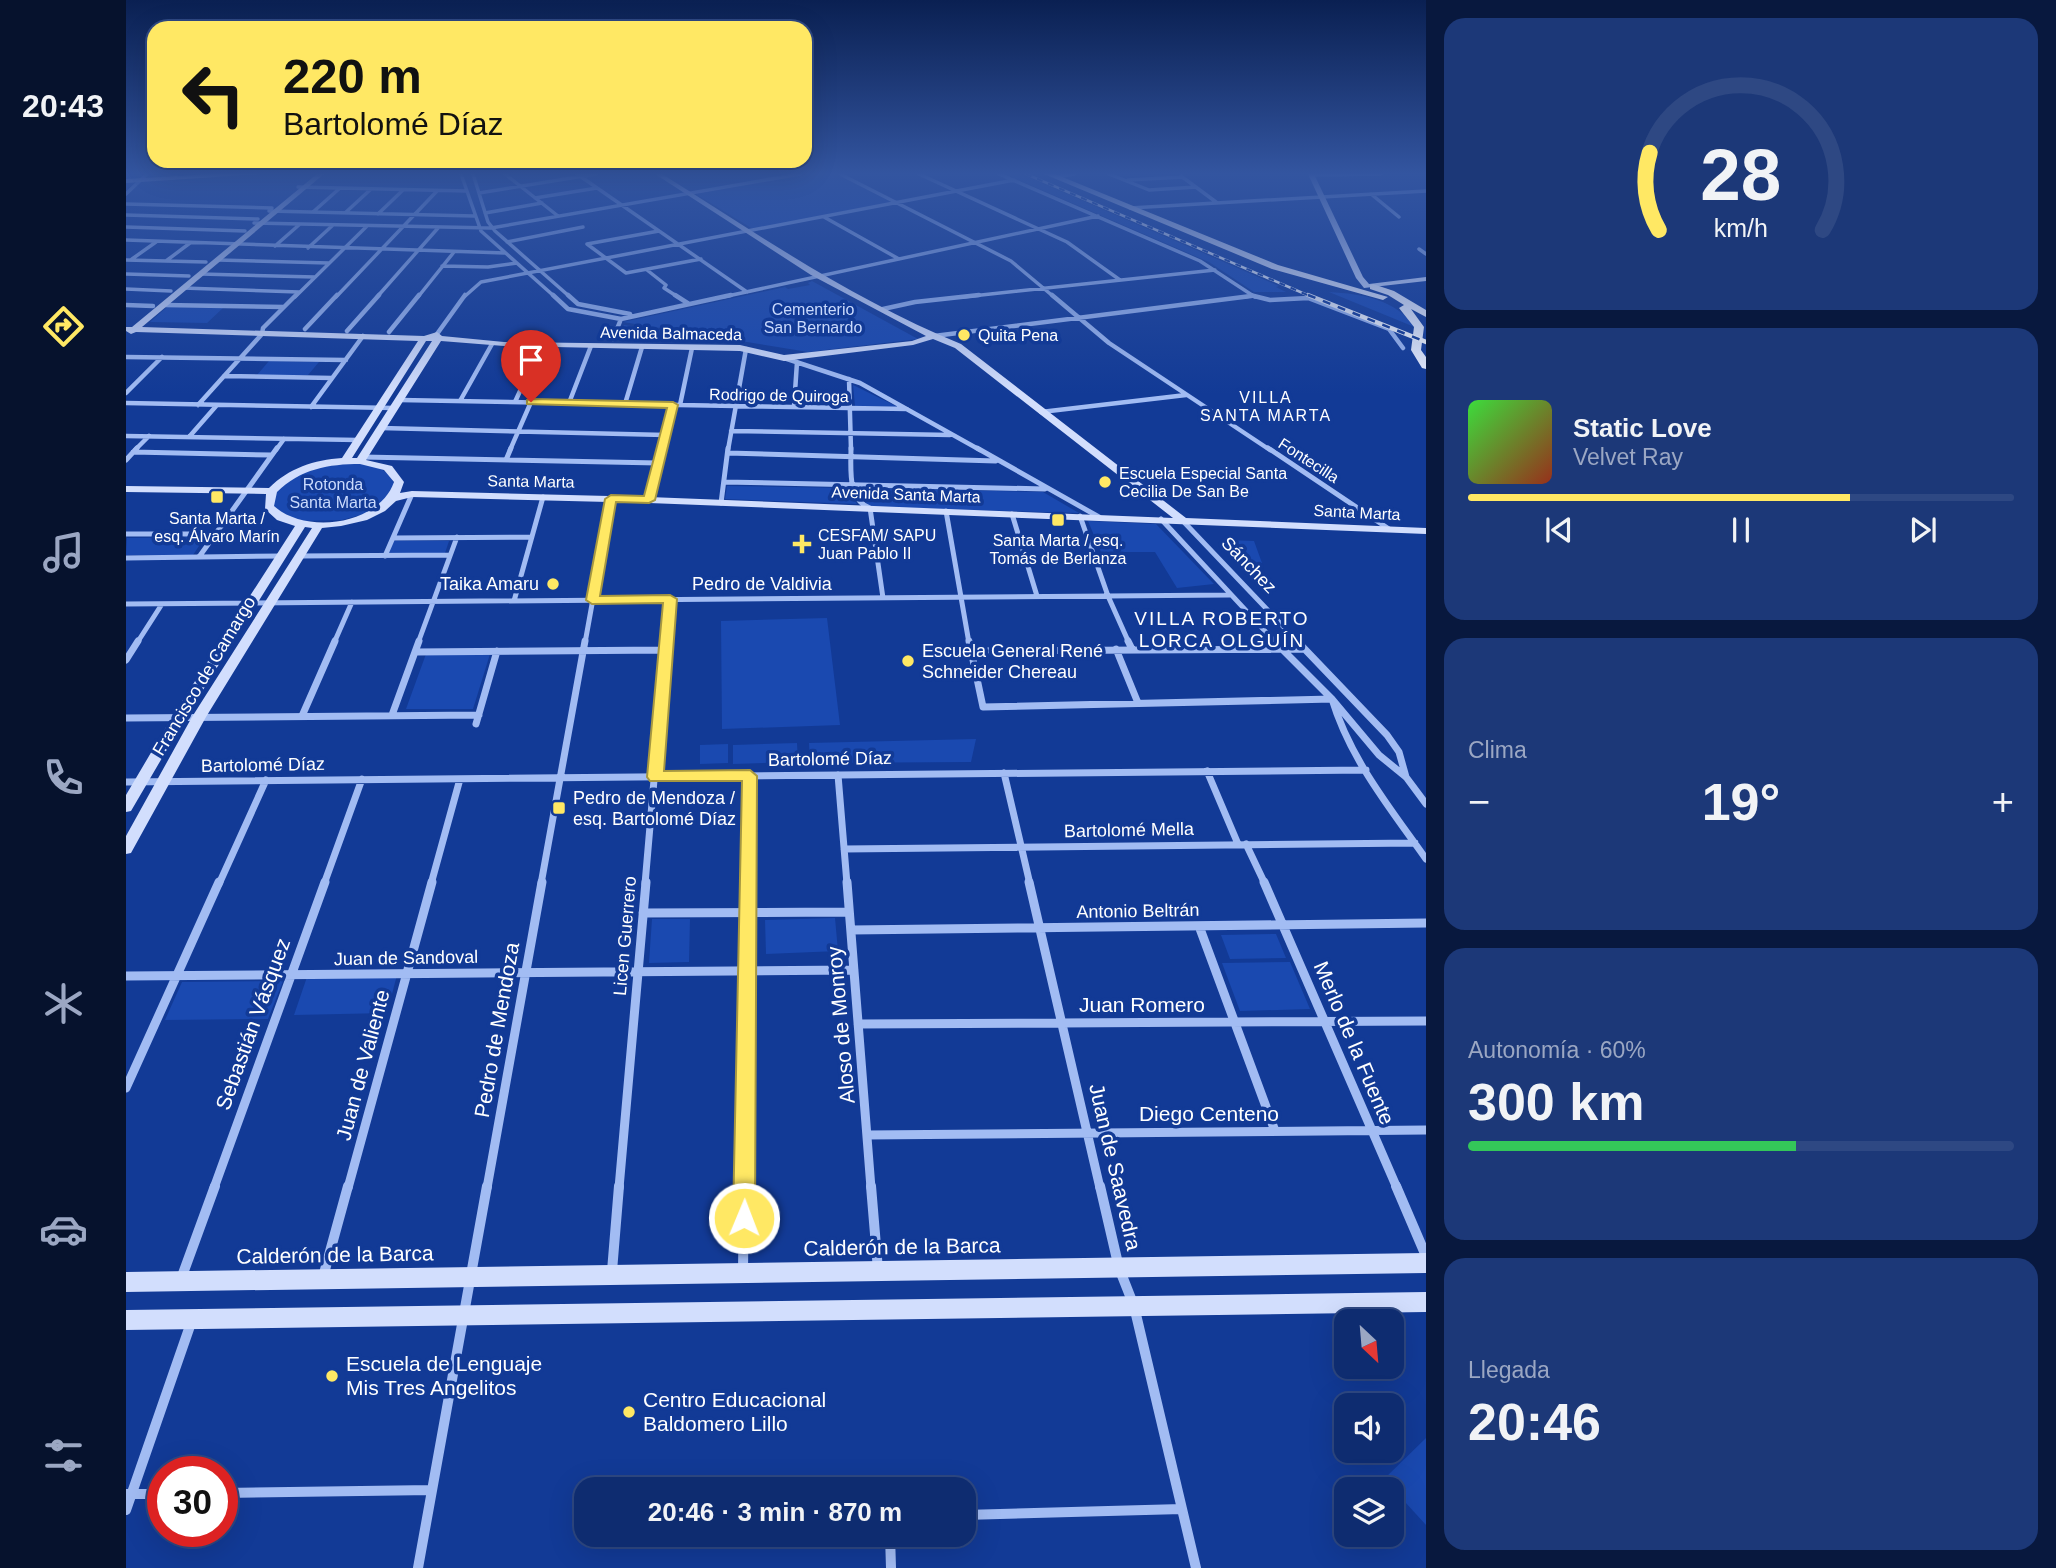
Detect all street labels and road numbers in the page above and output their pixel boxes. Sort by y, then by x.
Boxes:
street label: Avenida Balmaceda [600,324,742,343]
street label: Rodrigo de Quiroga [709,386,849,405]
street label: Fontecilla [1275,435,1342,486]
street label: Santa Marta [487,472,575,491]
street label: Avenida Santa Marta [831,483,981,506]
street label: Santa Marta [1313,502,1401,523]
street label: Sánchez [1217,533,1281,597]
street label: Pedro de Valdivia [692,574,833,594]
street label: Francisco de Camargo [149,593,259,759]
street label: Bartolomé Díaz [768,748,892,770]
street label: Bartolomé Díaz [201,754,325,776]
street label: Bartolomé Mella [1064,819,1195,841]
street label: Licen Guerrero [610,875,640,997]
street label: Antonio Beltrán [1076,900,1200,922]
street label: Sebastián Vásquez [211,935,294,1113]
street label: Pedro de Mendoza [470,940,523,1119]
street label: Aloso de Monroy [822,945,859,1105]
street label: Juan de Sandoval [334,947,478,969]
street label: Merlo de la Fuente [1310,958,1399,1128]
street label: Juan de Valiente [331,987,394,1143]
street label: Juan Romero [1079,993,1205,1016]
street label: Juan de Saavedra [1085,1081,1146,1253]
street label: Diego Centeno [1139,1102,1279,1125]
street label: Calderón de la Barca [803,1233,1001,1260]
street label: Calderón de la Barca [236,1241,434,1268]

